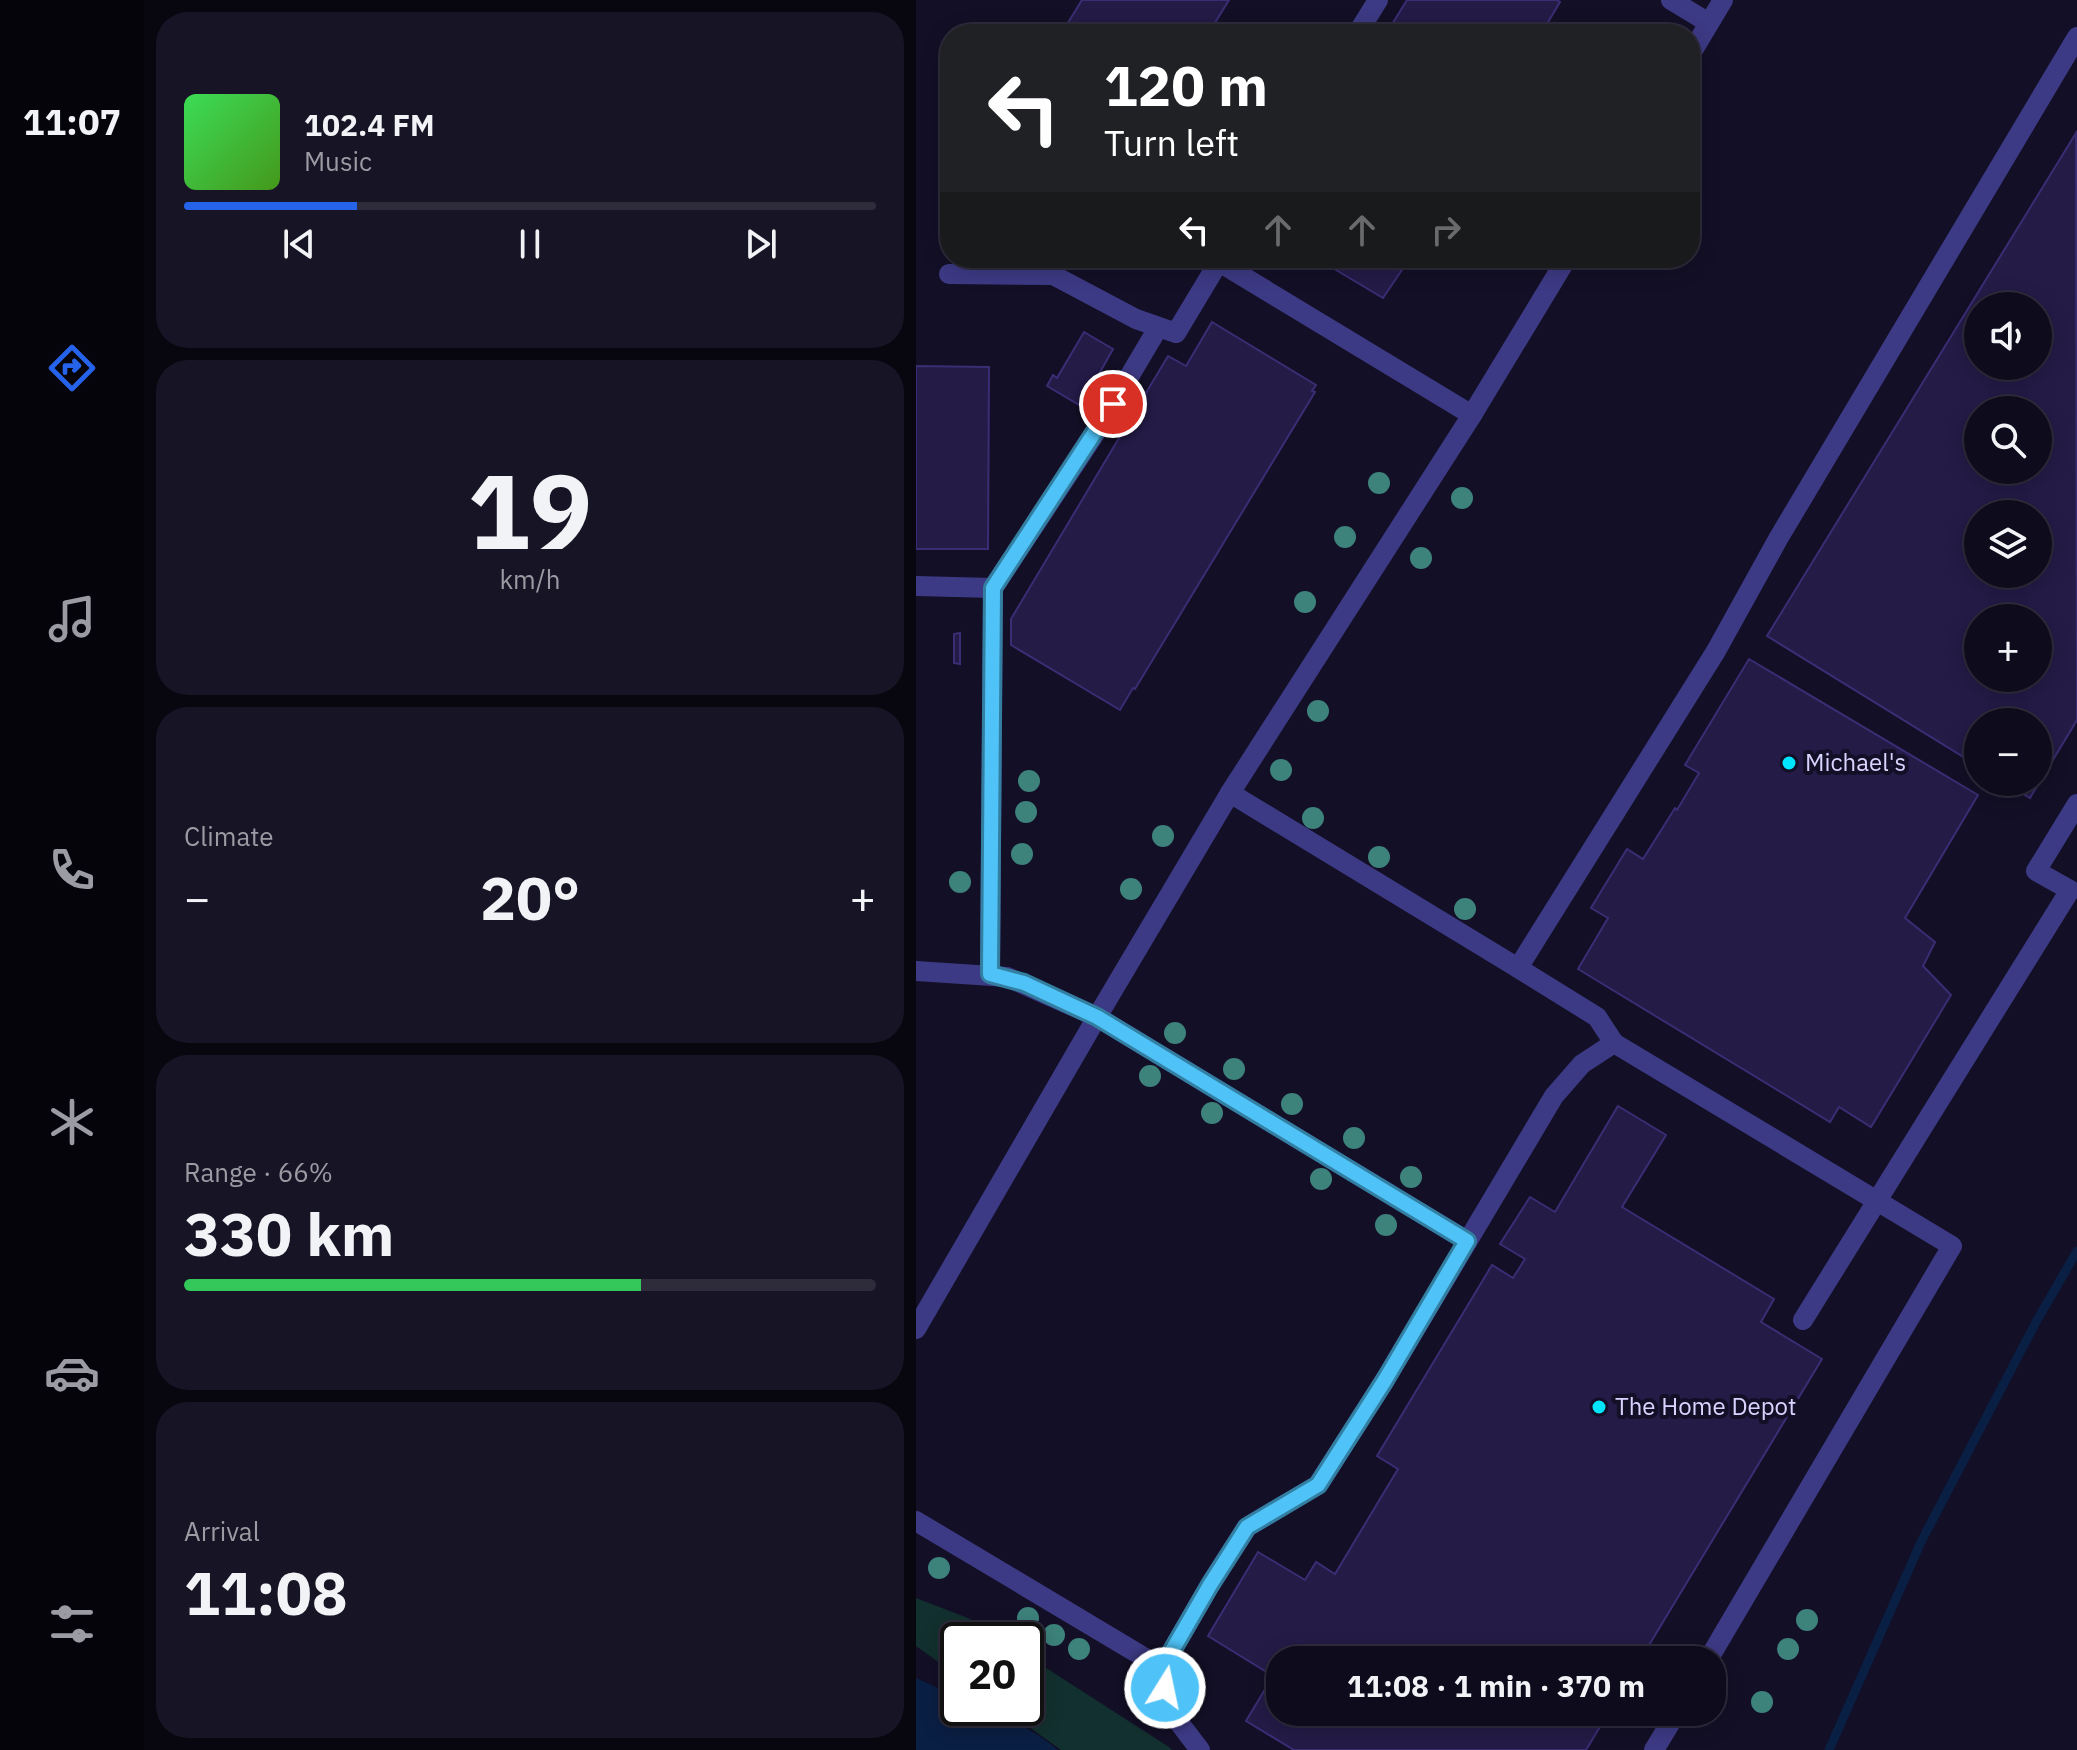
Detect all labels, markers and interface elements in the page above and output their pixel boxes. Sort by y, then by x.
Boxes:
text: 120 m [1104,49,1268,121]
icon: left [972,56,1076,160]
text: 11:07 [23,98,121,145]
text: 102.4 FM [304,105,435,144]
text: Turn left [1104,119,1239,166]
text: Music [304,144,372,178]
icon: left [1172,208,1216,252]
icon: ahead [1256,208,1300,252]
icon: ahead [1340,208,1384,252]
icon: right [1424,208,1468,252]
icon: previous [277,222,321,266]
icon: pause [508,222,552,266]
icon: next [739,222,783,266]
map controls [1964,292,2052,796]
button: sound [1964,292,2052,380]
icon: directions [44,340,100,396]
pin [1079,370,1147,438]
icon: arrive [1091,382,1135,426]
button: search [1964,396,2052,484]
text: 19 [468,442,592,578]
button: layers [1964,500,2052,588]
text: km/h [499,562,561,596]
icon: music [44,591,100,647]
button: + [1964,604,2052,692]
button: − [1964,708,2052,796]
place label: Michael's [1805,746,1906,778]
marker: Michael's [1780,754,1798,772]
text: Climate [184,819,274,853]
icon: phone [44,842,100,898]
text: 20° [480,858,580,937]
text: − [184,869,210,926]
text: + [850,869,876,926]
icon: climate [44,1094,100,1150]
text: Range · 66% [184,1155,333,1189]
text: 330 km [184,1194,394,1273]
icon: car [44,1345,100,1401]
place label: The Home Depot [1615,1390,1796,1422]
marker: The Home Depot [1590,1398,1608,1416]
text: Arrival [184,1514,260,1548]
text: 11:08 [184,1553,348,1632]
icon: filters [44,1596,100,1652]
speed limit sign: 20 [940,1622,1044,1726]
position arrow [1123,1646,1207,1730]
text: 11:08 · 1 min · 370 m [1347,1666,1645,1705]

